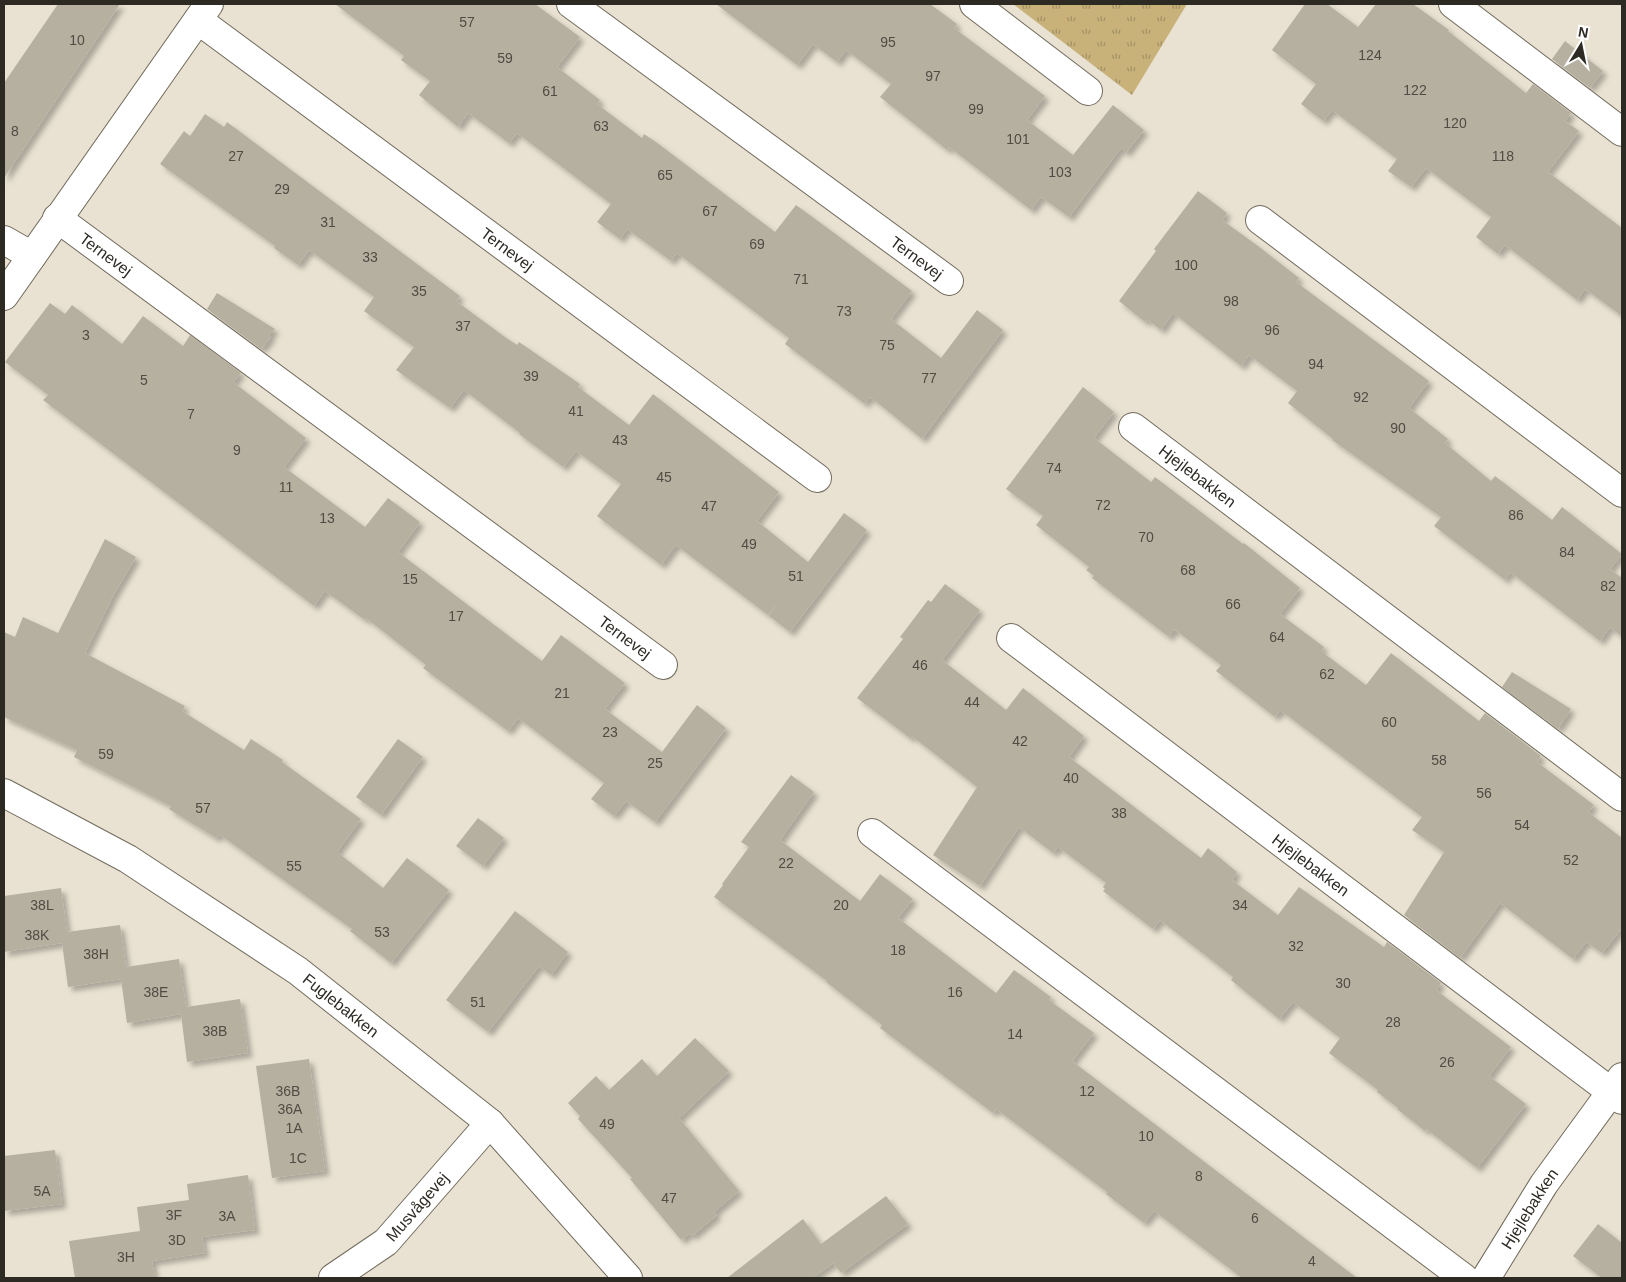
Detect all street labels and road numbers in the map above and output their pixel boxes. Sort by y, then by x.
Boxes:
street label: Ternevej [478,225,537,274]
street label: Ternevej [76,230,135,279]
street label: Ternevej [887,233,946,283]
street label: Hjejlebakken [1156,442,1239,511]
street label: Ternevej [595,613,654,662]
street label: Hjejlebakken [1269,831,1352,900]
street label: Fuglebakken [300,970,382,1041]
street label: Hjejlebakken [1498,1165,1562,1252]
street label: Musvågevej [383,1169,452,1245]

